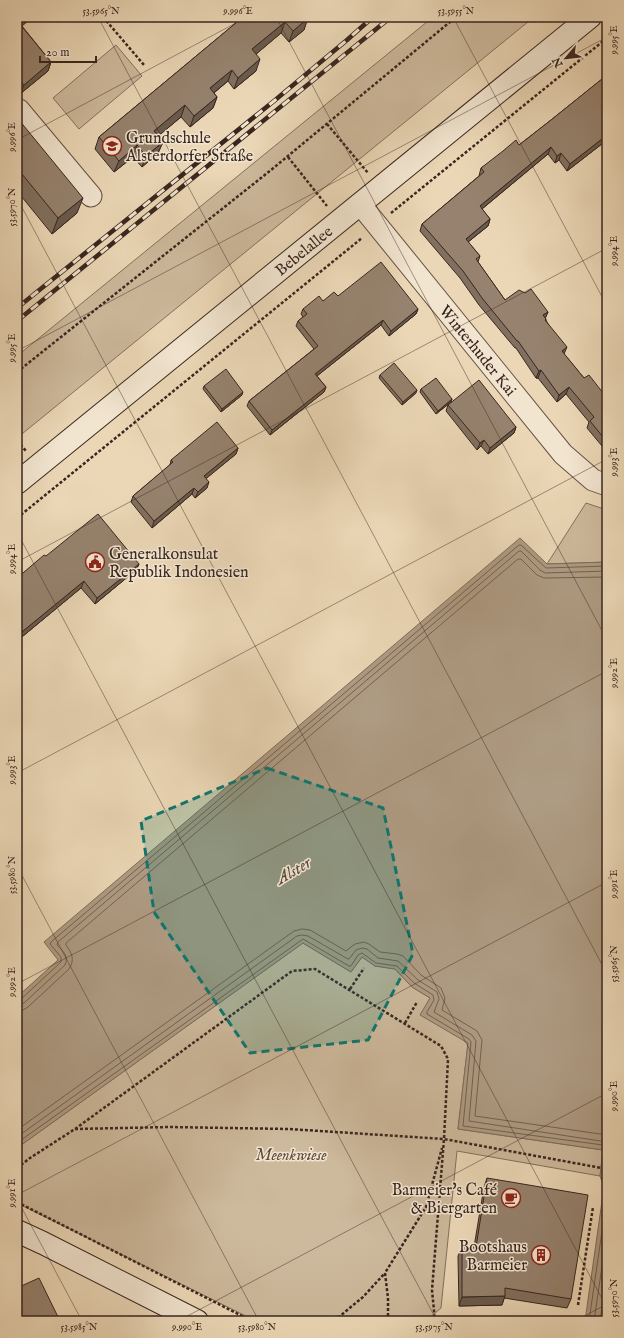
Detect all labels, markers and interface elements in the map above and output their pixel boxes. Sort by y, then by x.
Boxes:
text: 53.5965°N [82,5,120,18]
text: 9.996°E [222,5,253,18]
text: 53.5955°N [438,5,475,18]
text: 9.995°E [608,25,621,55]
scale bar [40,38,96,64]
north arrow [546,38,586,78]
text: 20 m [46,45,69,60]
text: N [549,54,567,71]
text: 9.996°E [6,122,19,153]
place label: Grundschule Alsterdorfer Straße [125,129,253,167]
school or university icon: Grundschule Alsterdorfer Straße [101,135,123,157]
text: 53.5970°N [6,187,19,226]
street label: Bebelallee [272,222,337,281]
text: 9.994°E [608,236,621,267]
street label: Winterhuder Kai [434,302,520,401]
text: 9.995°E [6,333,19,363]
text: 9.993°E [608,447,621,478]
text: 9.994°E [6,544,19,575]
place label: Generalkonsulat Republik Indonesien [109,545,249,583]
public building icon: Generalkonsulat Republik Indonesien [84,551,106,573]
text: 9.992°E [608,658,621,689]
text: 9.993°E [6,755,19,786]
water label: Alster [271,852,316,891]
text: 53.5980°N [6,856,19,894]
text: 9.991°E [608,869,621,900]
text: 53.5965°N [608,945,621,983]
text: 9.992°E [6,967,19,998]
text: 9.990°E [608,1081,621,1112]
park label: Meenkwiese [255,1146,327,1166]
text: 9.991°E [6,1178,19,1209]
place label: Barmeier's Café & Biergarten [392,1181,497,1219]
cafe icon: Barmeier's Café & Biergarten [500,1187,522,1209]
place label: Bootshaus Barmeier [459,1238,527,1276]
building icon: Bootshaus Barmeier [530,1244,552,1266]
text: 53.5970°N [608,1278,621,1317]
text: 53.5985°N [61,1321,98,1334]
text: 9.990°E [171,1321,202,1334]
text: 53.5980°N [238,1321,276,1334]
text: 53.5975°N [415,1321,453,1334]

